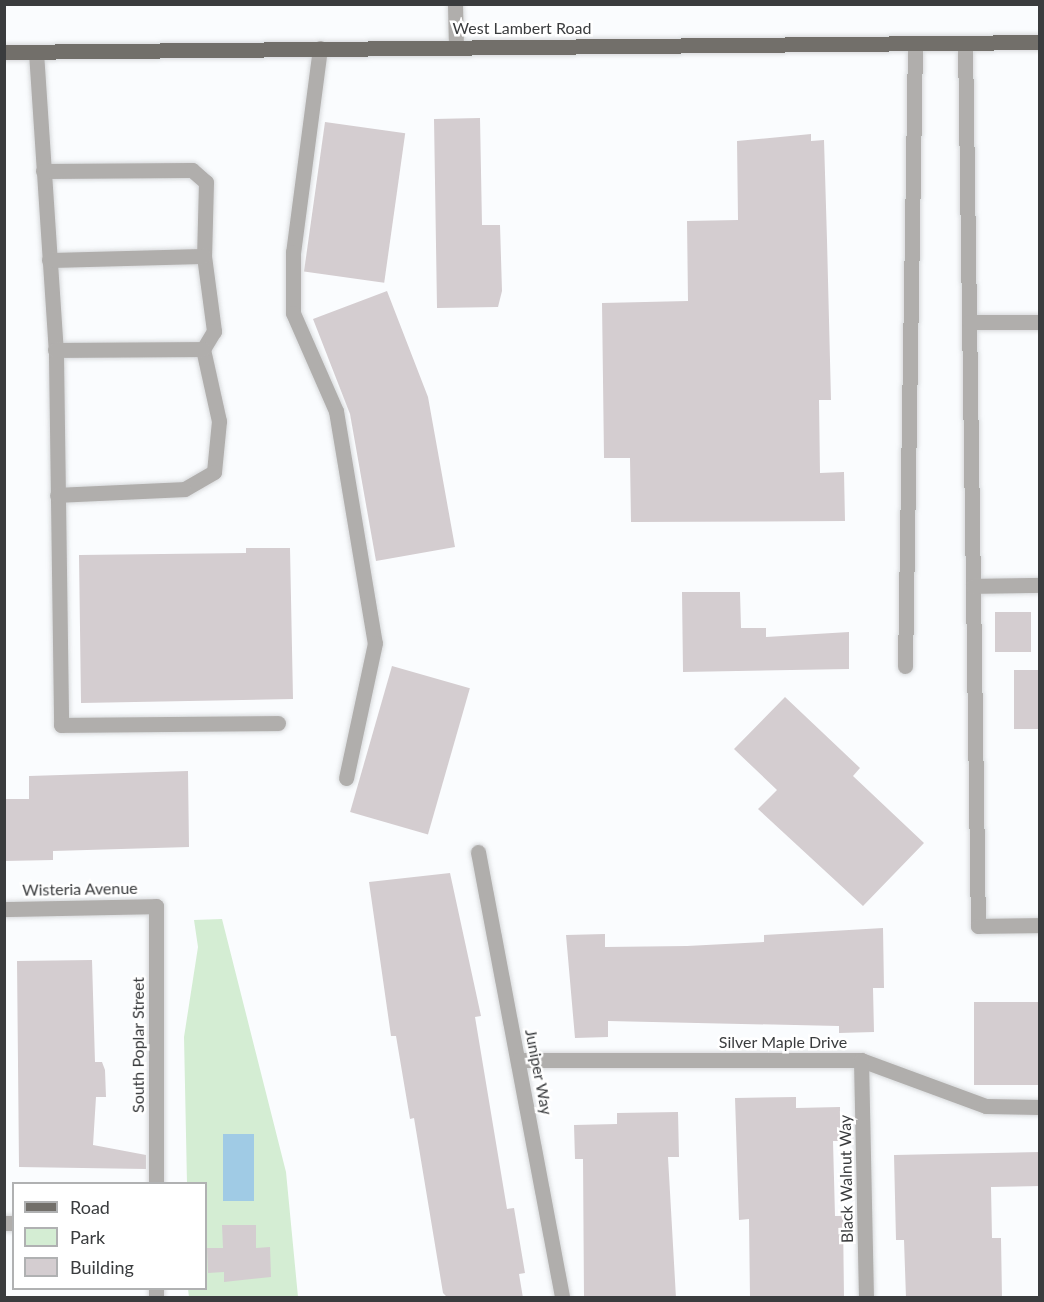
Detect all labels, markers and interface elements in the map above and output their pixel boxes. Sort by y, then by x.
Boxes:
street label: West Lambert Road [453,18,591,38]
street label: Wisteria Avenue [22,878,138,900]
street label: South Poplar Street [128,977,148,1113]
street label: Juniper Way [521,1027,557,1117]
street label: Silver Maple Drive [719,1032,847,1052]
street label: Black Walnut Way [835,1115,857,1243]
legend [12,1182,207,1290]
text: Road [70,1196,110,1218]
text: Park [70,1226,105,1248]
text: Building [70,1256,134,1278]

